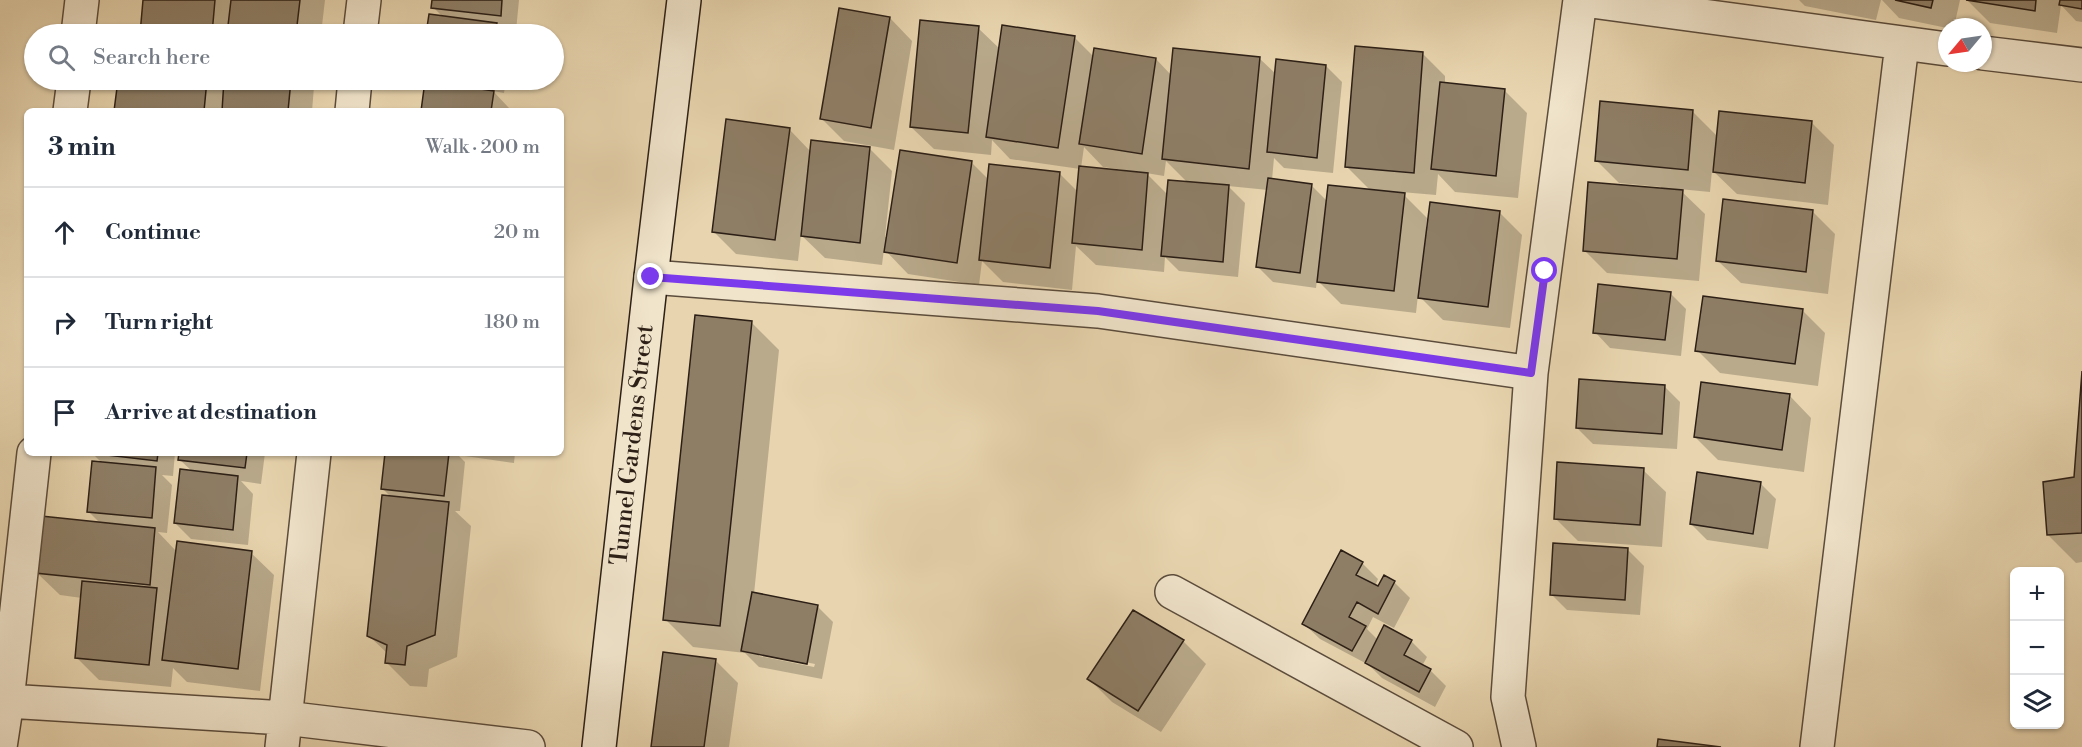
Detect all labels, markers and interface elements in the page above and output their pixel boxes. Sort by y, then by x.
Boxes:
north arrow [1938,18,1992,72]
search box [24,24,564,90]
icon: search [45,41,78,74]
text: Search here [93,44,210,71]
text: 3 min [48,131,116,163]
text: Walk · 200 m [426,135,540,160]
icon: ahead [48,216,81,249]
text: Continue [105,219,201,246]
text: 20 m [494,220,540,245]
route start [1531,257,1557,283]
route end [637,263,663,289]
icon: right [48,306,81,339]
text: Turn right [105,309,213,336]
text: 180 m [485,310,540,335]
street label: Tunnel Gardens Street [604,322,661,567]
icon: arrive [48,396,81,429]
text: Arrive at destination [105,399,317,426]
map controls [2010,567,2064,729]
button: + [2010,567,2064,621]
button: − [2010,621,2064,675]
button: layers [2010,675,2064,729]

